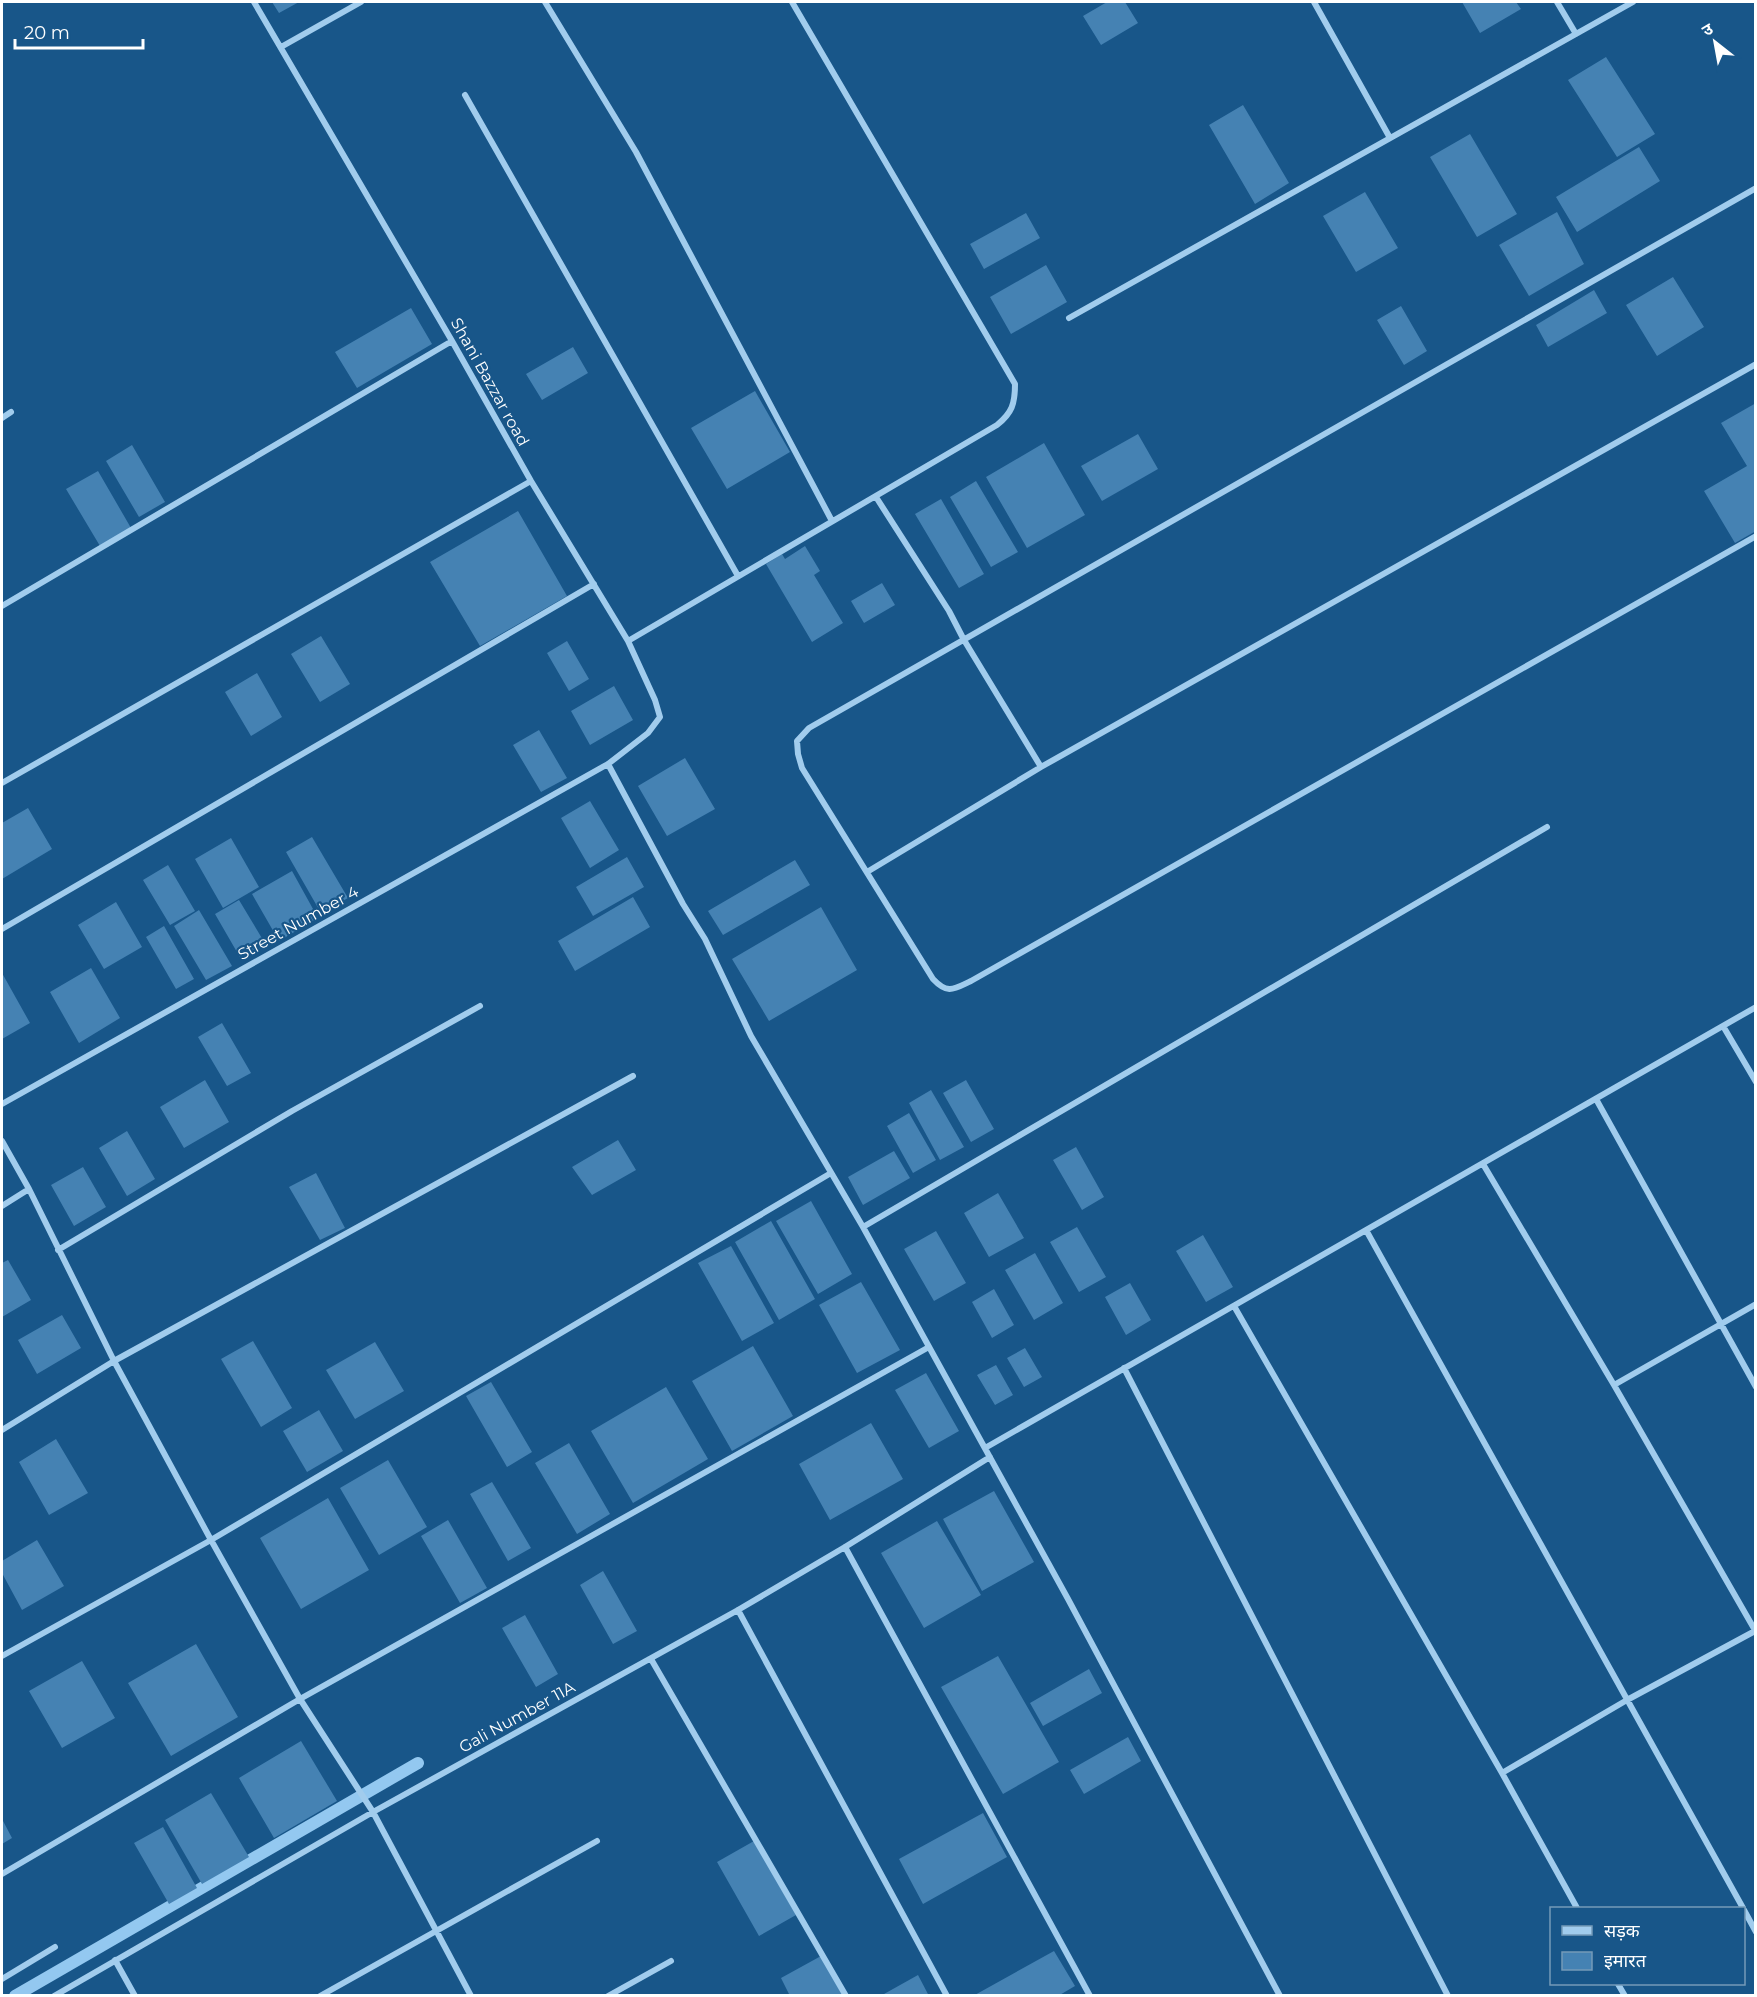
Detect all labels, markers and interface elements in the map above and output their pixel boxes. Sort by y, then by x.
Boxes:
scale bar [15,12,142,50]
north arrow [1685,12,1745,72]
text: उ [1699,19,1717,40]
text: 20 m [24,22,70,44]
street label: Shani Bazzar road [447,315,533,449]
street label: Street Number 4 [234,882,362,964]
street label: Gali Number 11A [456,1677,579,1757]
legend [1550,1907,1745,1985]
text: सड़क [1604,1920,1641,1942]
text: इमारत [1604,1950,1647,1972]

